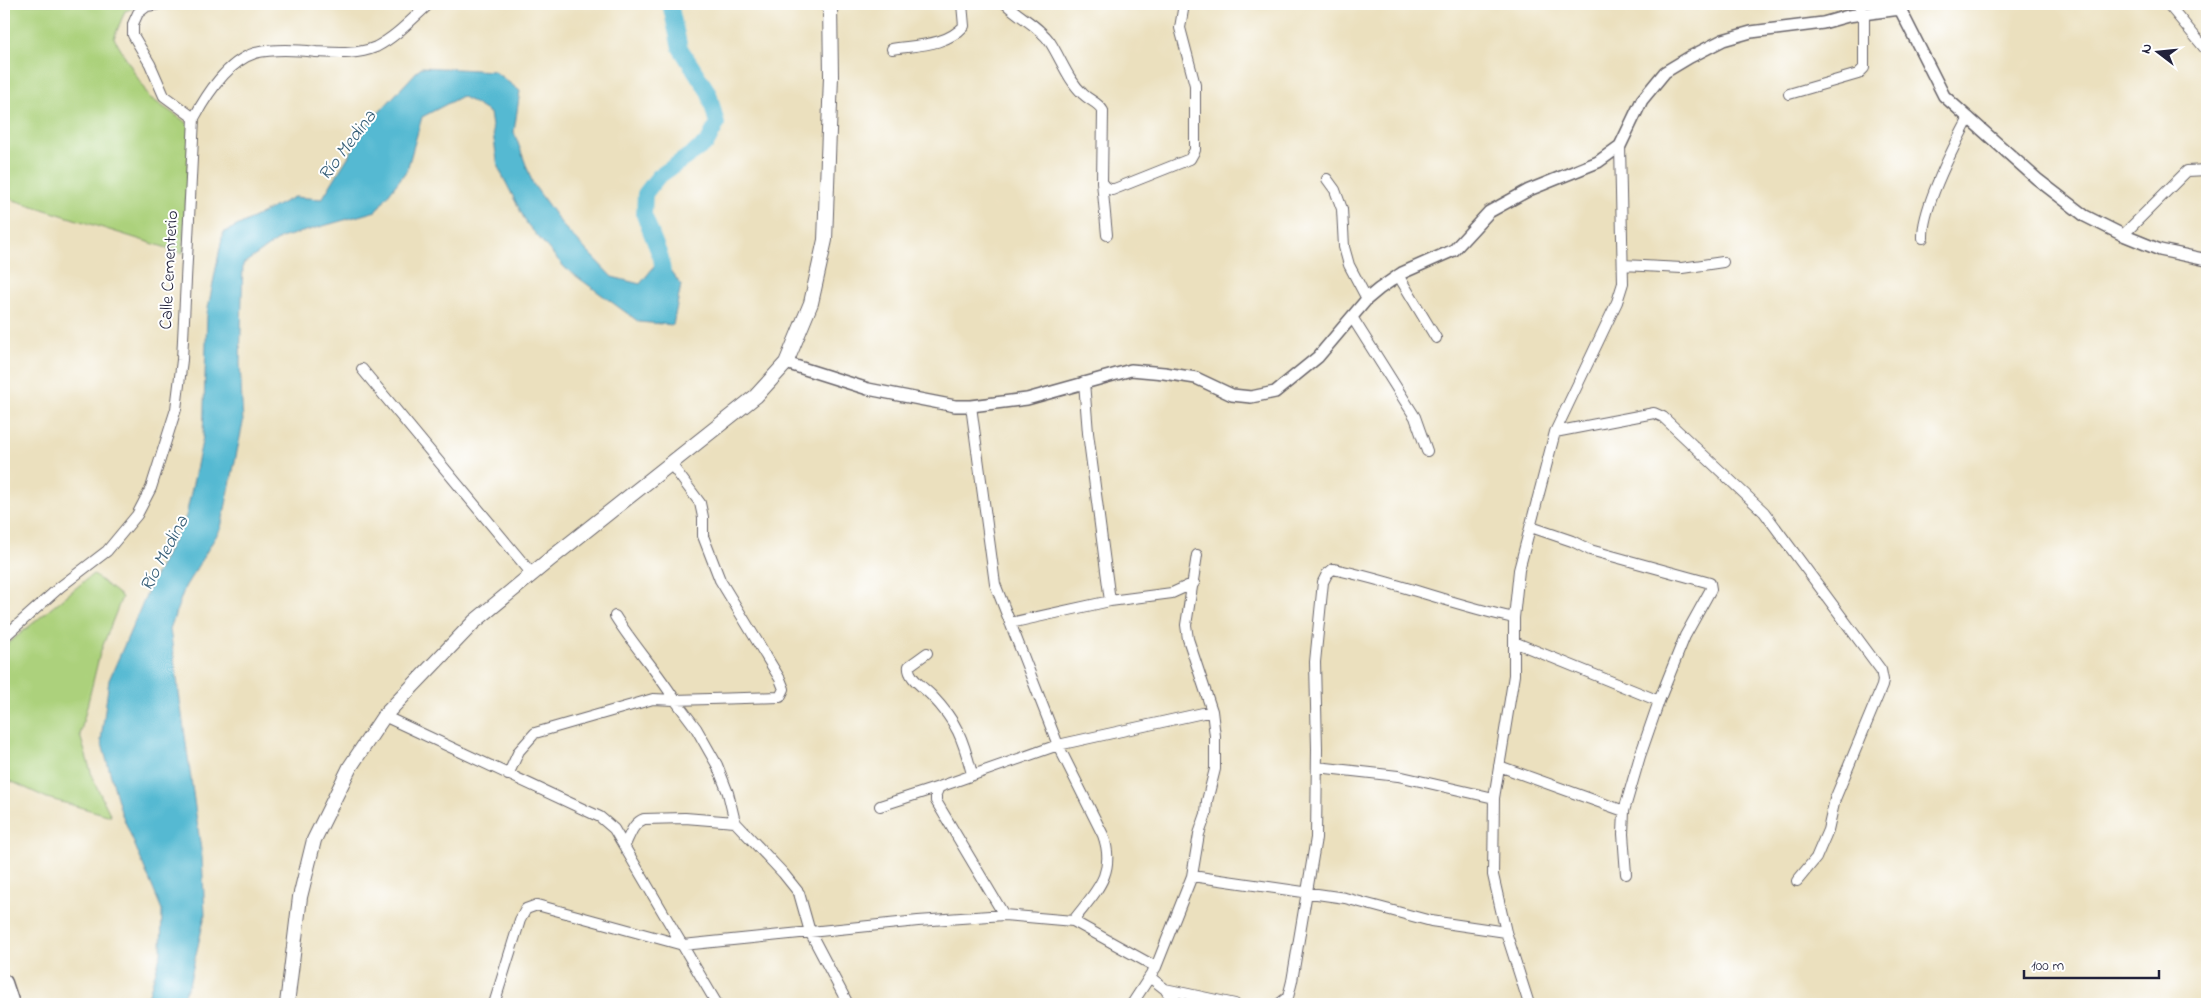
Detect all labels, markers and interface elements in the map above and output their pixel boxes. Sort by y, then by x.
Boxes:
north arrow [2134,28,2184,78]
text: N [2136,41,2158,56]
water label: Río Medina [312,104,384,187]
street label: Calle Cementerio [154,210,186,330]
water label: Río Medina [134,511,197,597]
scale bar [2024,948,2158,980]
text: 100 m [2031,955,2064,977]

